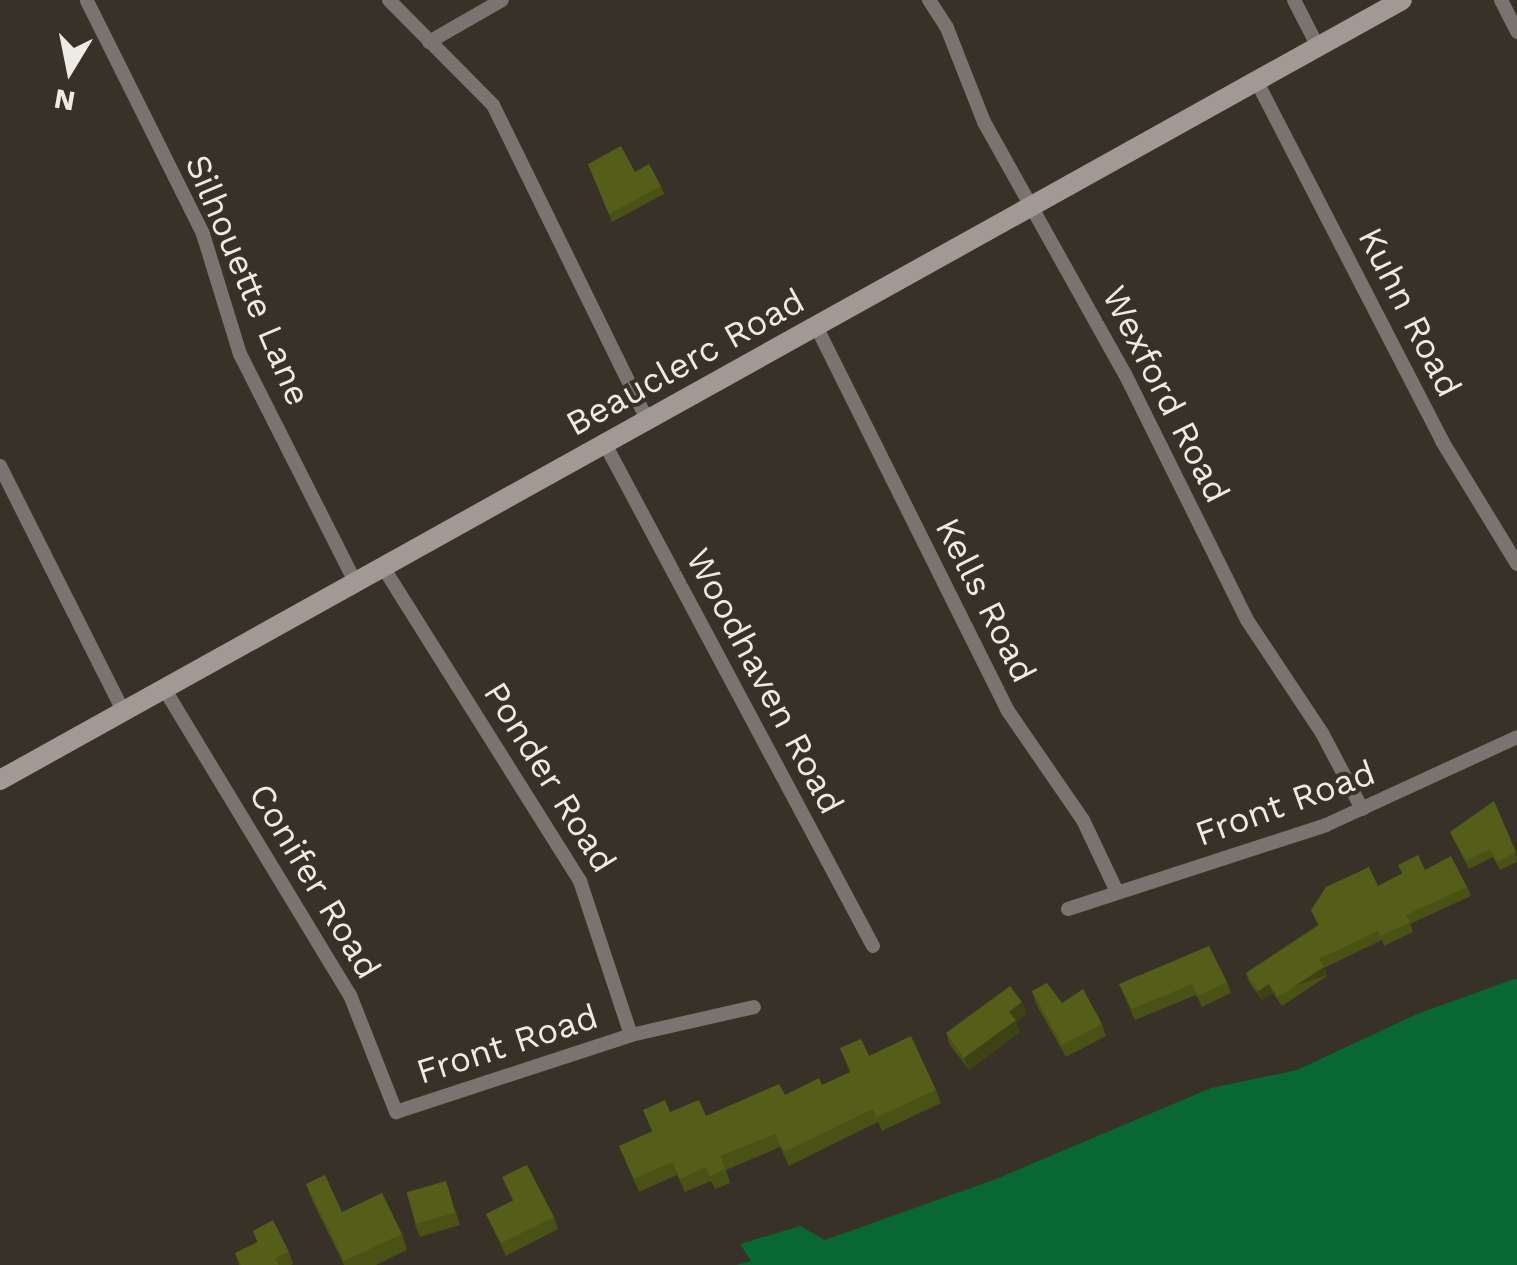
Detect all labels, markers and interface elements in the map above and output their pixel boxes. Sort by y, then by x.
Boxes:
north arrow [20,20,120,120]
text: N [52,82,78,118]
street label: Silhouette Lane [176,148,320,412]
street label: Kuhn Road [1349,220,1471,404]
street label: Wexford Road [1093,278,1239,510]
street label: Beauclerc Road [559,279,811,445]
street label: Kells Road [927,511,1045,689]
street label: Woodhaven Road [677,541,853,821]
street label: Ponder Road [475,674,625,880]
street label: Front Road [1189,751,1381,855]
street label: Conifer Road [240,775,390,987]
street label: Front Road [411,995,603,1093]

